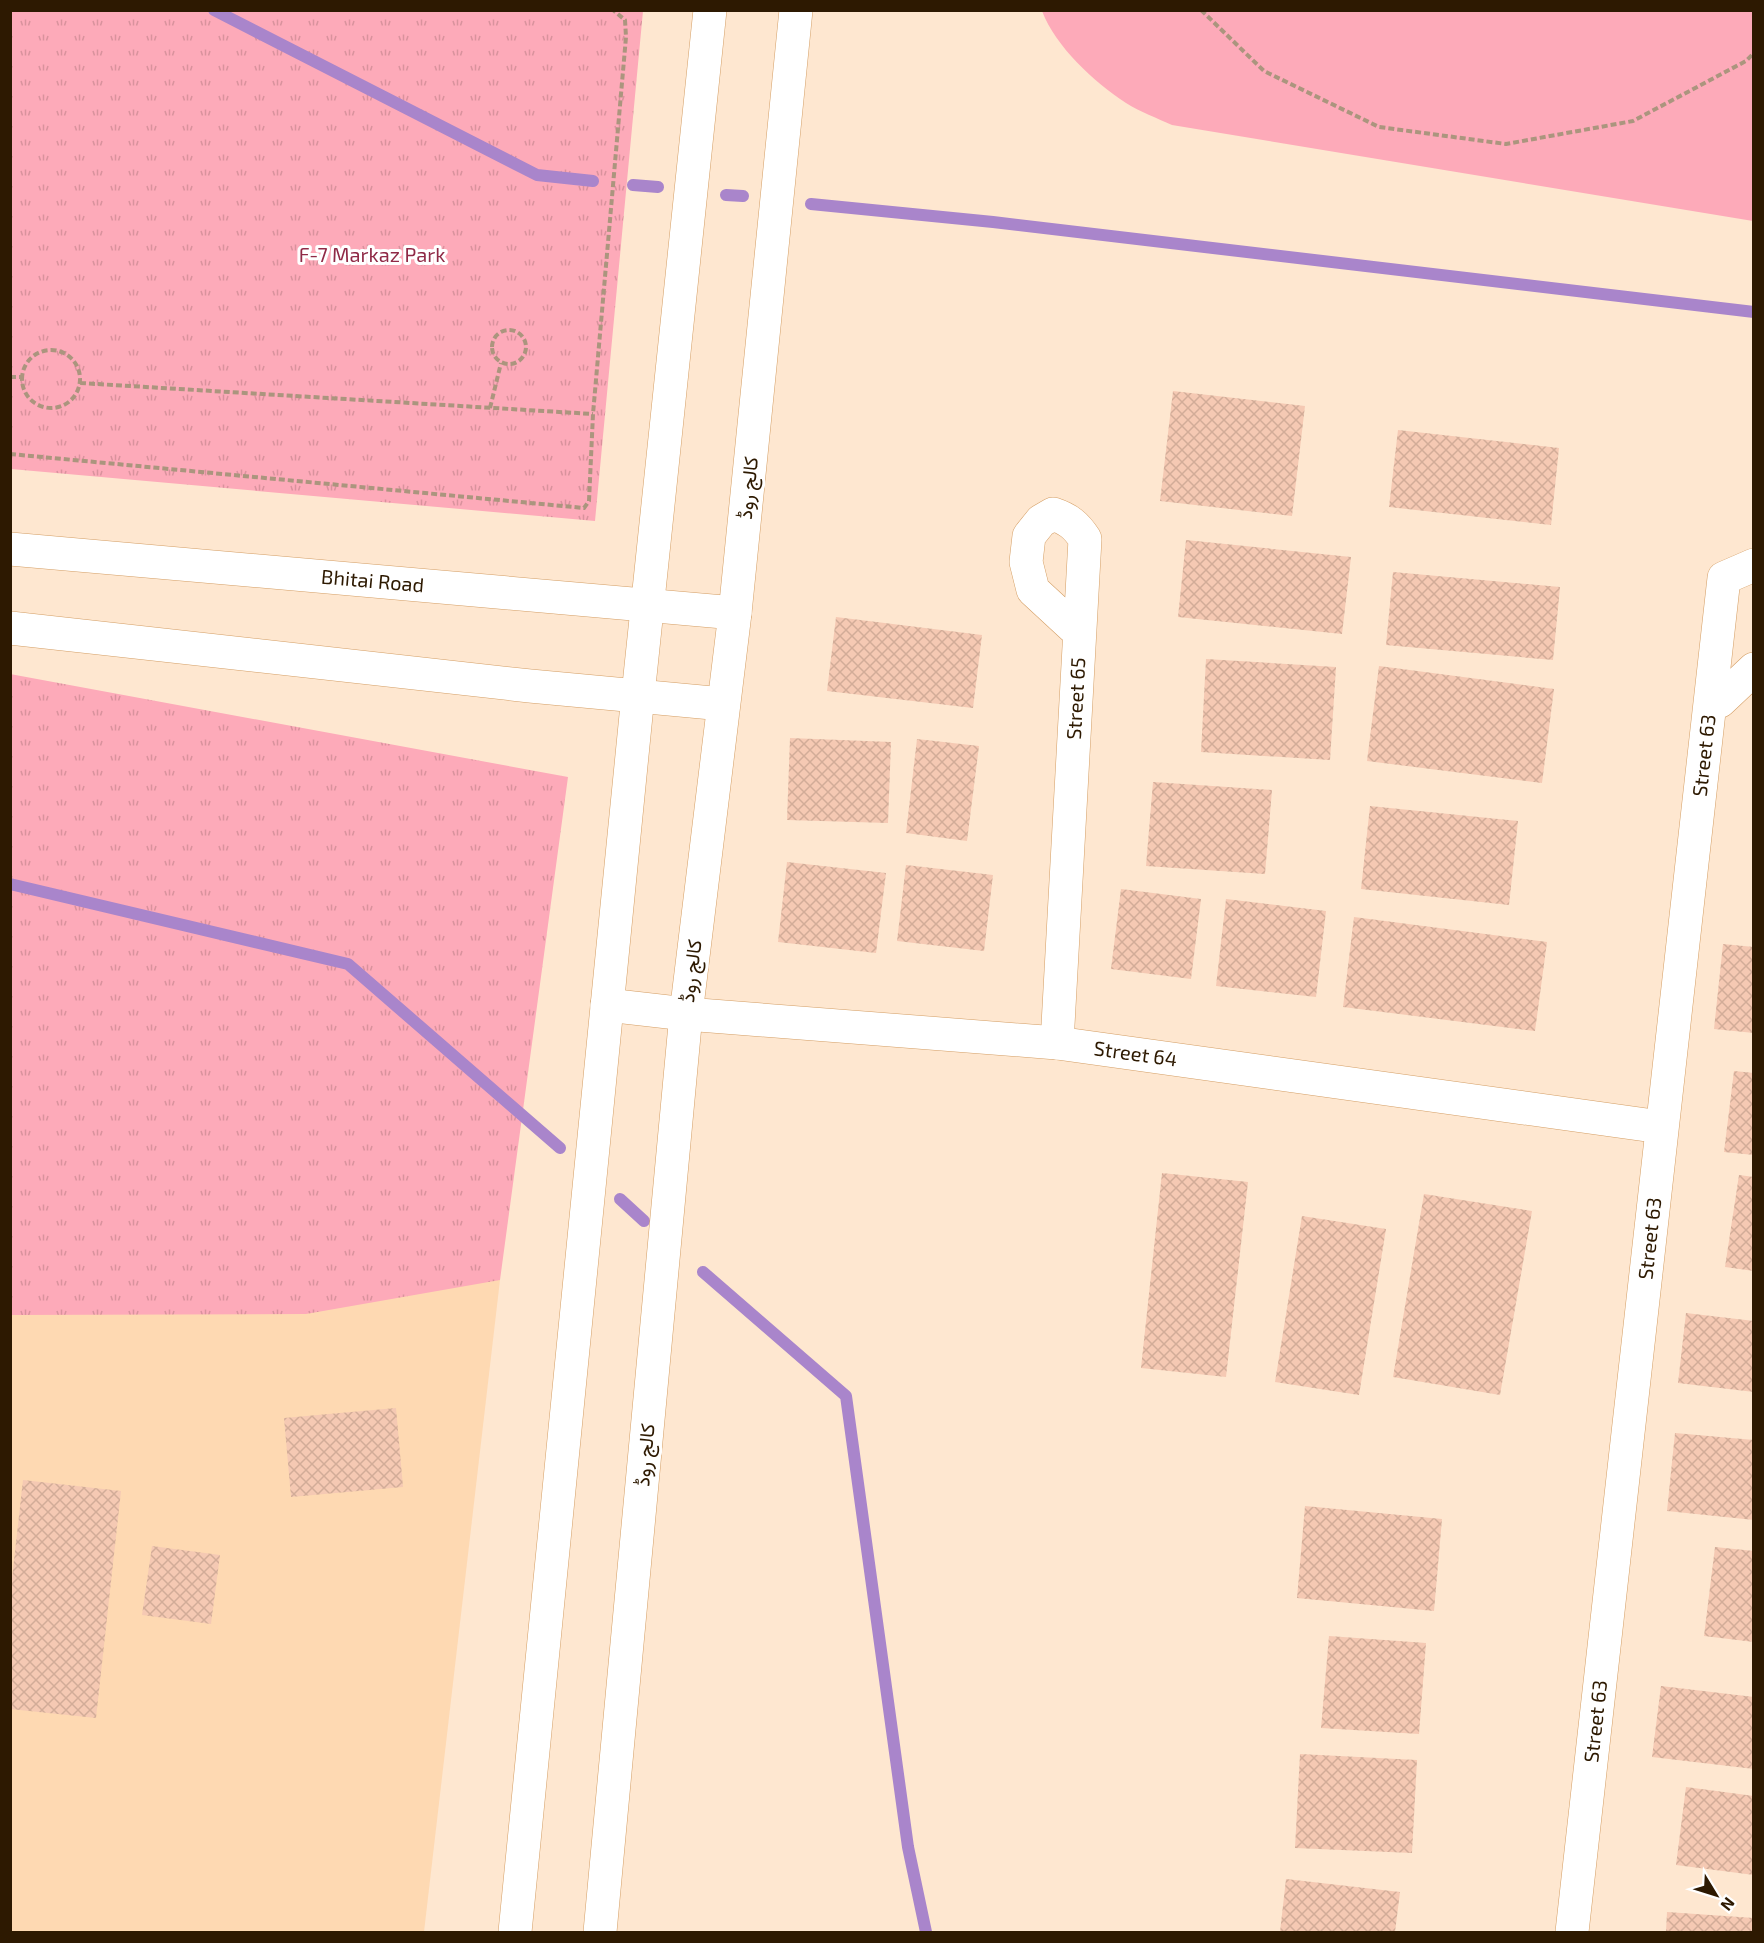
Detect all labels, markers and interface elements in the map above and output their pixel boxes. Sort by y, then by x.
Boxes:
park label: F-7 Markaz Park [299,242,445,266]
street label: کالج روڈ [732,455,765,521]
street label: Bhitai Road [320,564,425,597]
street label: Street 65 [1061,657,1089,740]
street label: Street 63 [1687,713,1720,798]
street label: کالج روڈ [674,938,709,1004]
street label: Street 64 [1093,1035,1179,1071]
street label: Street 63 [1632,1196,1665,1281]
street label: کالج روڈ [629,1422,662,1488]
street label: Street 63 [1578,1679,1611,1764]
north arrow [1686,1865,1746,1925]
text: N [1717,1894,1739,1915]

